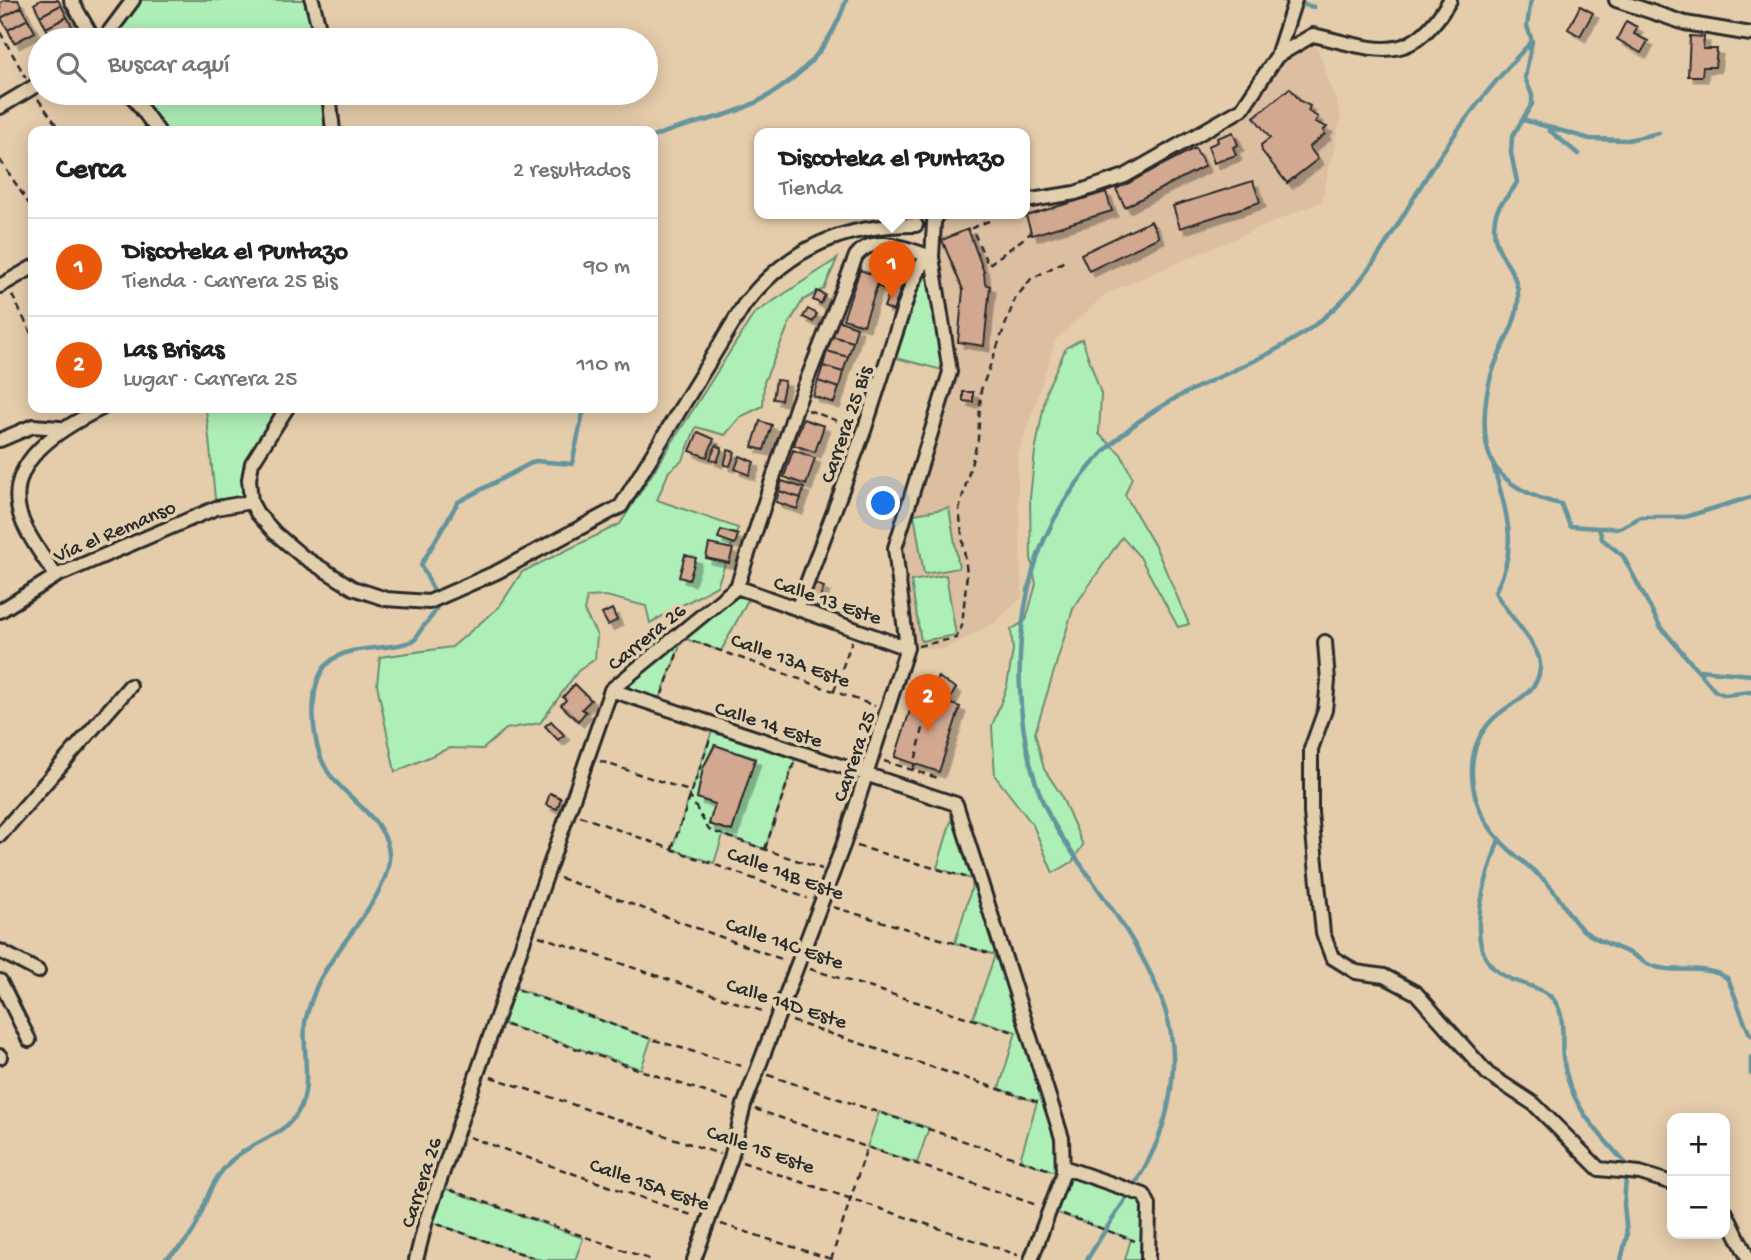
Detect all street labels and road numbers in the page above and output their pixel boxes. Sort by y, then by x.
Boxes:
street label: Carrera 25 Bis [817,362,880,487]
street label: Vía el Remanso [50,496,180,571]
street label: Calle 13 Este [770,572,885,633]
street label: Carrera 26 [604,599,693,678]
street label: Calle 13A Este [727,629,854,696]
street label: Calle 14 Este [711,697,826,756]
street label: Carrera 25 [829,709,883,806]
street label: Calle 14B Este [723,843,848,908]
street label: Calle 14C Este [722,913,847,978]
street label: Calle 14D Este [722,974,851,1037]
street label: Calle 15 Este [702,1121,818,1182]
street label: Carrera 26 [397,1134,450,1232]
street label: Calle 15A Este [586,1154,713,1219]

